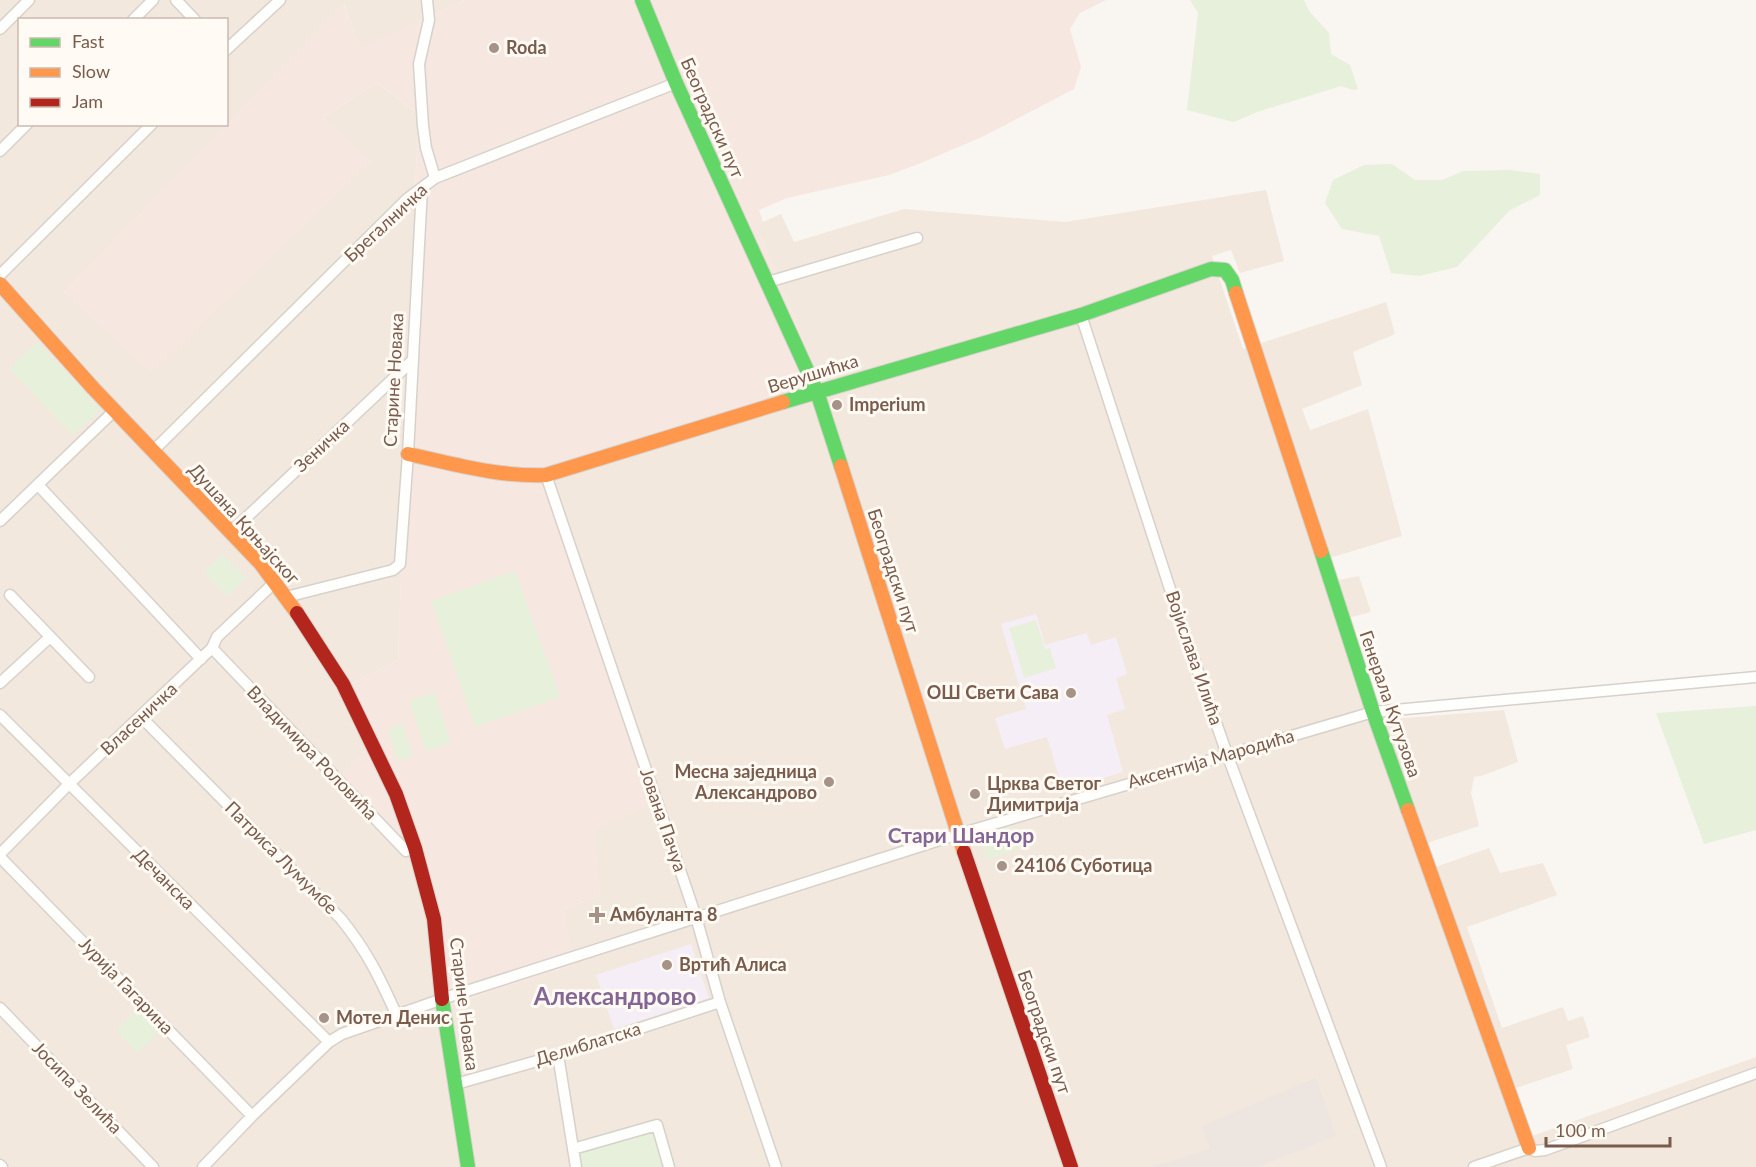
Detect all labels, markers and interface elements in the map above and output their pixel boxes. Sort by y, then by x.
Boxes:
legend [18,18,228,126]
text: Fast [72,30,105,52]
place label: Roda [506,36,547,58]
marker: Roda [487,41,501,55]
street label: Београдски пут [676,54,749,181]
text: Slow [72,60,110,82]
text: Jam [72,90,103,112]
street label: Брегалничка [339,178,431,266]
street label: Старине Новака [379,312,407,447]
street label: Верушићка [765,349,861,397]
place label: Imperium [849,393,926,415]
marker: Imperium [830,398,844,412]
street label: Зеничка [289,414,354,476]
street label: Душана Крњајског [185,458,305,589]
street label: Београдски пут [863,506,924,636]
street label: Војислава Илића [1162,588,1228,728]
street label: Генерала Кутузова [1356,627,1426,780]
street label: Власеничка [95,677,181,759]
street label: Владимира Роловића [243,681,383,824]
place label: ОШ Свети Сава [927,681,1059,703]
marker: ОШ Свети Сава [1064,686,1078,700]
street label: Аксентија Мародића [1125,724,1297,792]
place label: Месна заједница Александрово [674,760,817,803]
street label: Јована Пачуа [636,765,692,874]
place label: Црква Светог Димитрија [987,772,1101,815]
marker: Месна заједница Александрово [822,775,836,789]
marker: Црква Светог Димитрија [968,787,982,801]
street label: Патриса Лумумбе [221,796,343,918]
district label: Стари Шандор [888,822,1034,847]
street label: Дечанска [129,843,200,914]
place label: 24106 Суботица [1014,854,1152,876]
marker: 24106 Суботица [995,859,1009,873]
place label: Амбуланта 8 [609,903,717,925]
marker: Амбуланта 8 [588,906,606,924]
street label: Јурија Гагарина [75,932,179,1039]
street label: Старине Новака [446,936,484,1072]
place label: Вртић Алиса [679,953,787,975]
marker: Вртић Алиса [660,958,674,972]
street label: Београдски пут [1013,967,1076,1097]
district label: Александрово [533,981,696,1010]
place label: Мотел Денис [336,1006,450,1028]
marker: Мотел Денис [317,1011,331,1025]
street label: Делиблатска [532,1017,643,1070]
street label: Јосипа Зелића [28,1037,127,1138]
scale bar [1546,1110,1670,1148]
text: 100 m [1555,1119,1606,1141]

